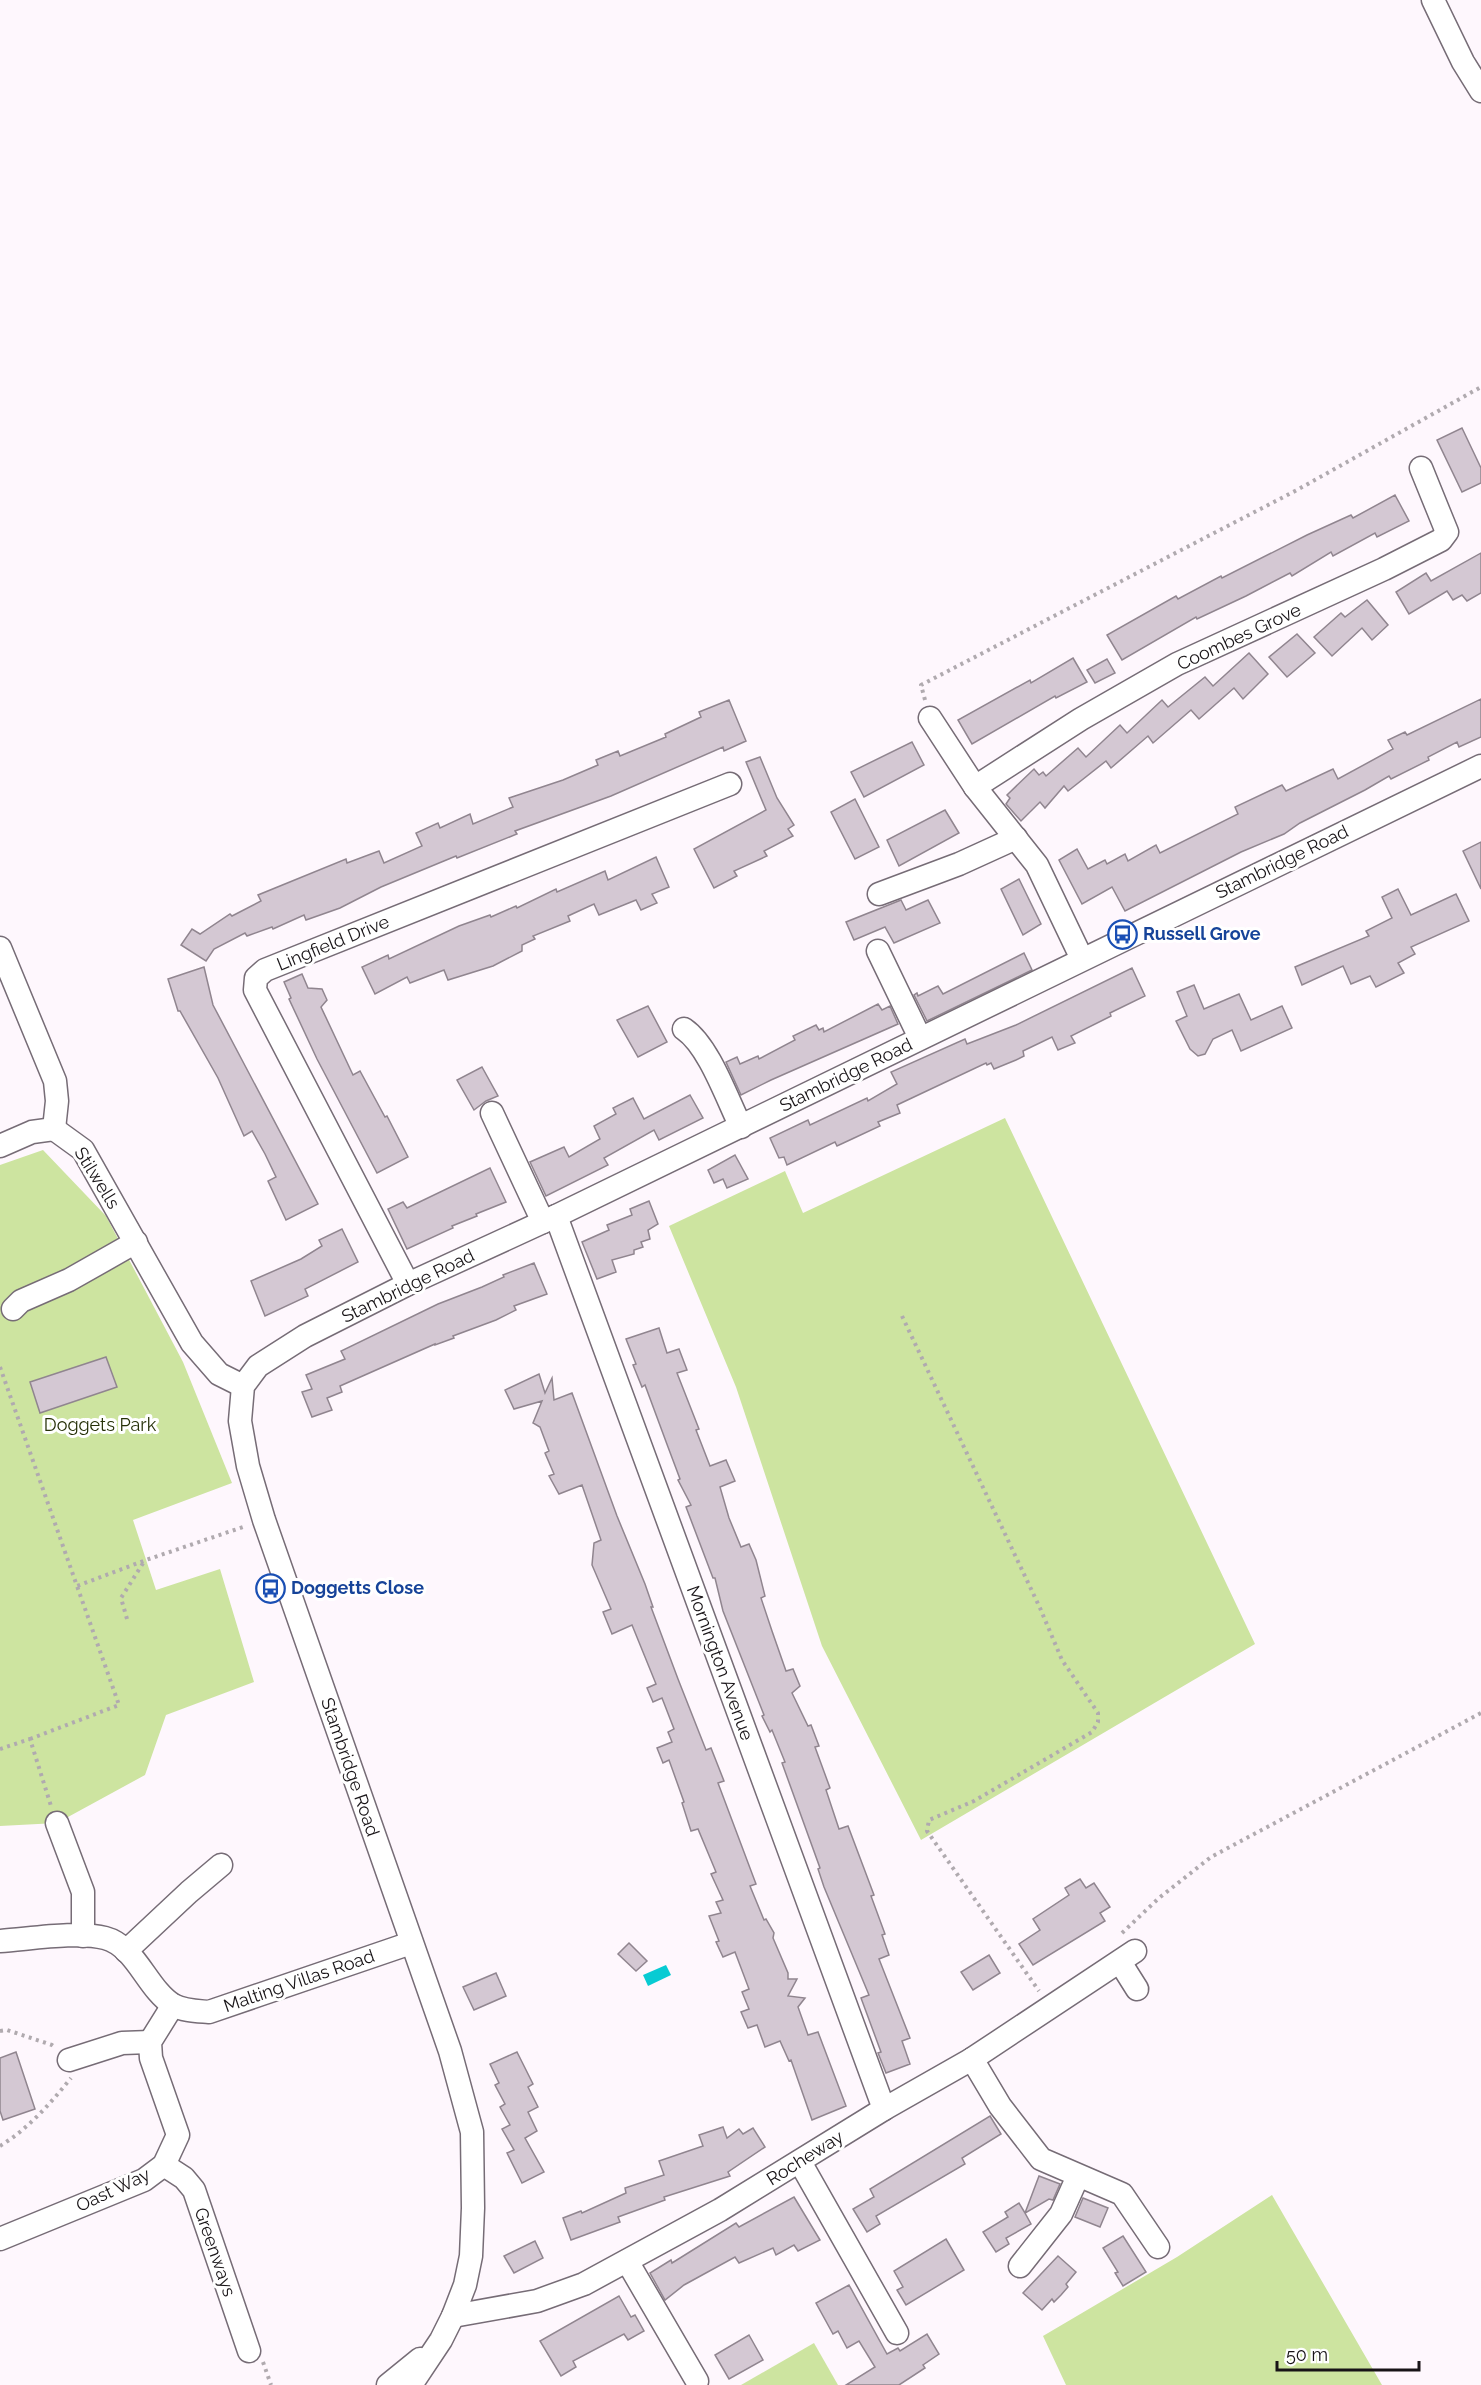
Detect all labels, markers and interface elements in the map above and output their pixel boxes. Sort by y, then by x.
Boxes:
street label: Coombes Grove [1173,598,1305,674]
street label: Stambridge Road [1212,820,1352,903]
street label: Lingfield Drive [274,910,392,975]
bus stop icon: Russell Grove [1106,918,1138,950]
place label: Russell Grove [1143,923,1261,944]
street label: Stambridge Road [776,1033,916,1116]
street label: Stilwells [70,1143,125,1213]
street label: Stambridge Road [338,1244,478,1327]
park label: Doggets Park [44,1414,157,1435]
bus stop icon: Doggetts Close [254,1572,286,1604]
place label: Doggetts Close [291,1577,424,1598]
street label: Mornington Avenue [683,1583,758,1743]
street label: Stambridge Road [317,1695,384,1839]
street label: Malting Villas Road [221,1945,377,2016]
street label: Rocheway [762,2126,847,2189]
street label: Oast Way [72,2163,153,2216]
street label: Greenways [190,2205,241,2299]
scale bar [1277,2334,1420,2372]
text: 50 m [1286,2344,1328,2365]

